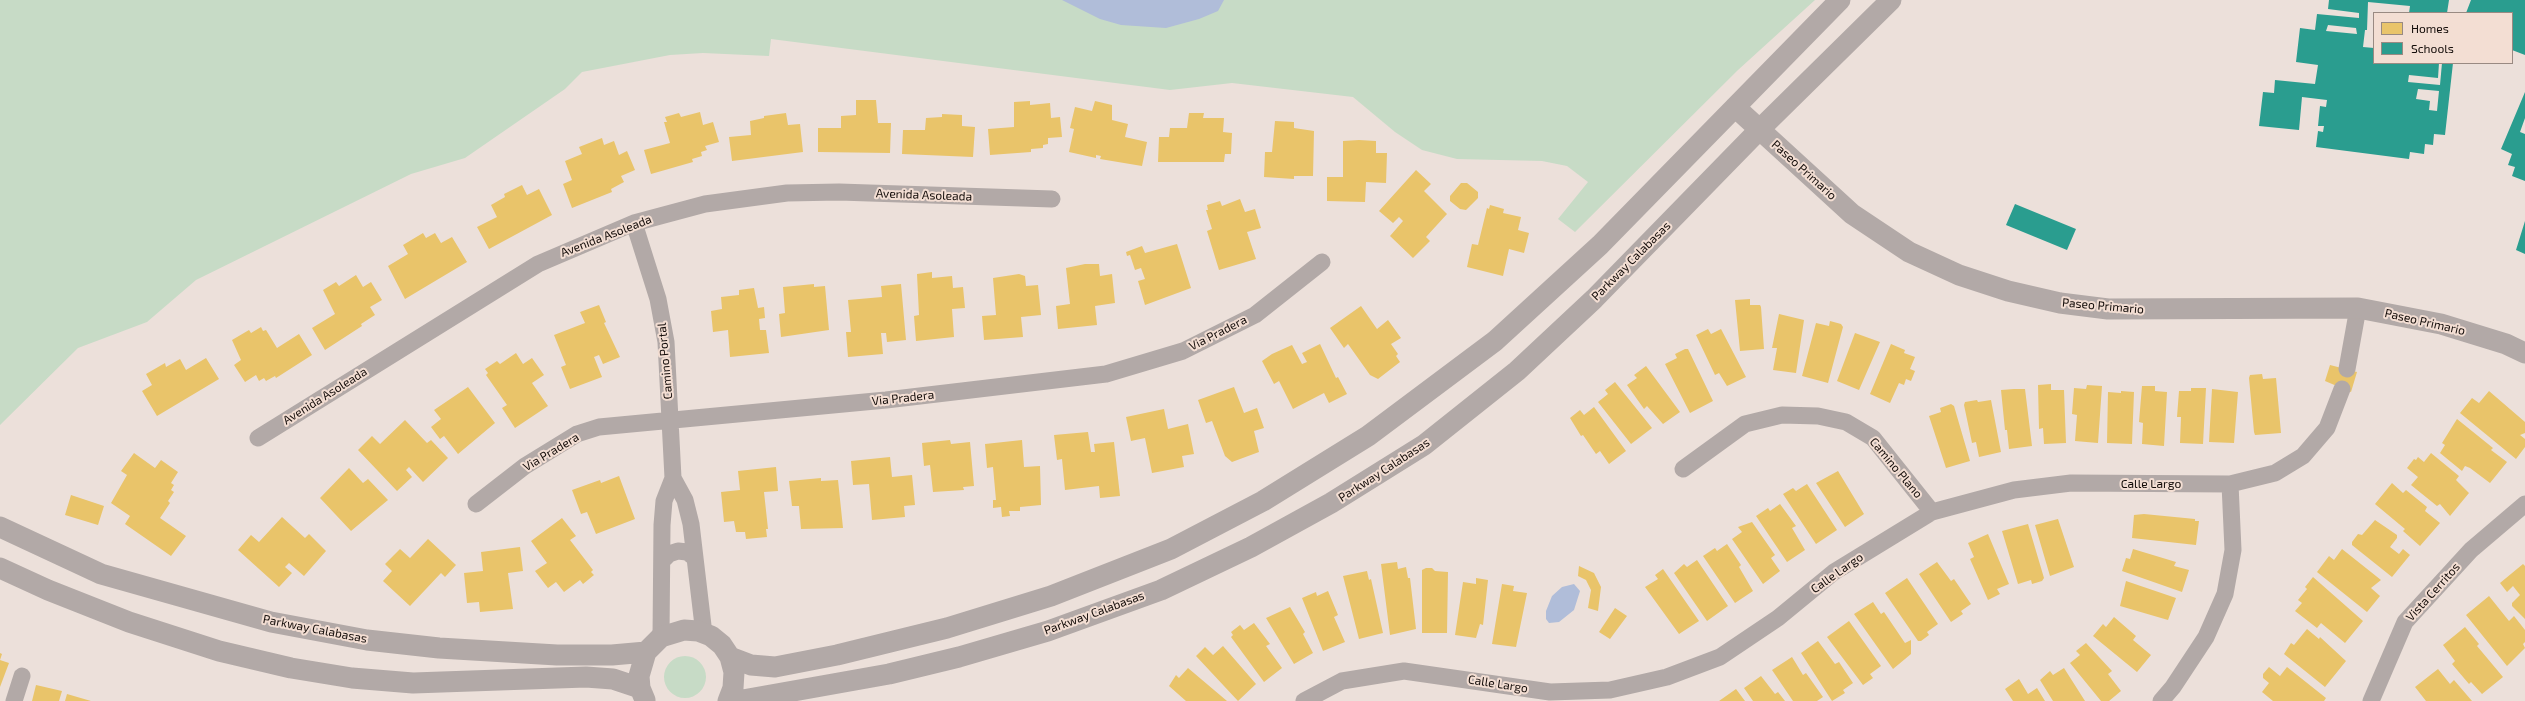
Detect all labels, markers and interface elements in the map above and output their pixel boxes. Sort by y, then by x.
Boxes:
legend [2373,12,2513,64]
text: Homes [2411,21,2449,35]
text: Schools [2411,41,2454,55]
street label: Paseo Primario [1769,137,1839,203]
street label: Avenida Asoleada [876,186,972,204]
street label: Avenida Asoleada [558,212,654,260]
street label: Parkway Calabasas [1589,219,1673,303]
street label: Paseo Primario [2061,295,2145,317]
street label: Paseo Primario [2383,306,2467,338]
street label: Via Pradera [1187,312,1249,354]
street label: Camino Portal [654,322,676,400]
street label: Avenida Asoleada [280,364,370,428]
street label: Via Pradera [871,388,935,408]
street label: Via Pradera [520,430,582,474]
street label: Parkway Calabasas [1336,435,1432,505]
street label: Camino Plano [1867,435,1925,501]
street label: Calle Largo [2121,477,2181,491]
street label: Calle Largo [1808,550,1866,596]
street label: Vista Cerritos [2403,560,2463,624]
street label: Parkway Calabasas [1042,588,1146,638]
street label: Parkway Calabasas [262,612,368,646]
street label: Calle Largo [1467,672,1529,696]

